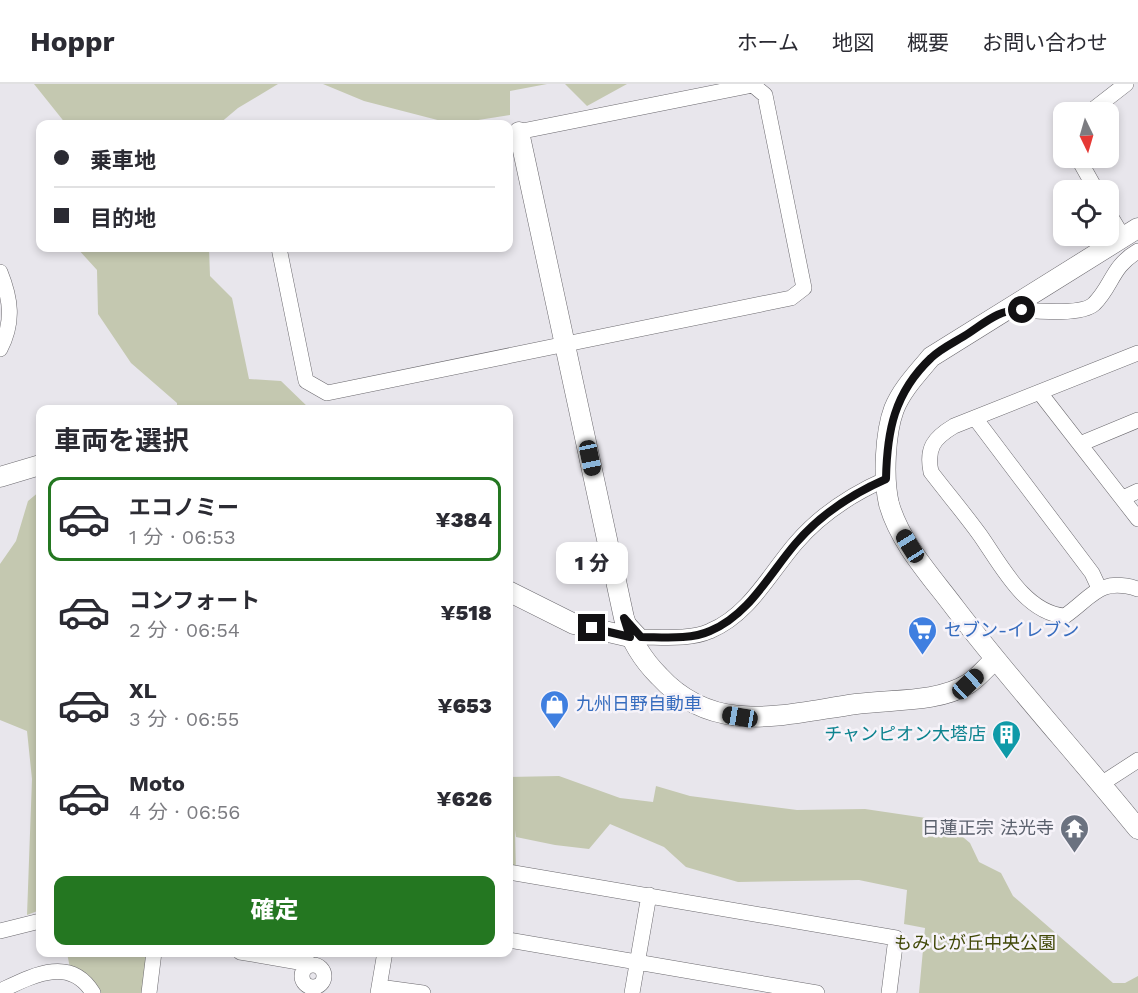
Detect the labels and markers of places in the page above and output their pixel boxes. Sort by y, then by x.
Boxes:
supermarket icon: セブン-イレブン [907,614,939,656]
place label: セブン-イレブン [944,619,1079,640]
shop icon: 九州日野自動車 [539,688,571,730]
place label: 九州日野自動車 [576,693,702,714]
building icon: チャンピオン大塔店 [991,718,1023,760]
place label: チャンピオン大塔店 [824,723,986,744]
temple icon: 日蓮正宗 法光寺 [1059,812,1091,854]
place label: 日蓮正宗 法光寺 [922,817,1054,838]

